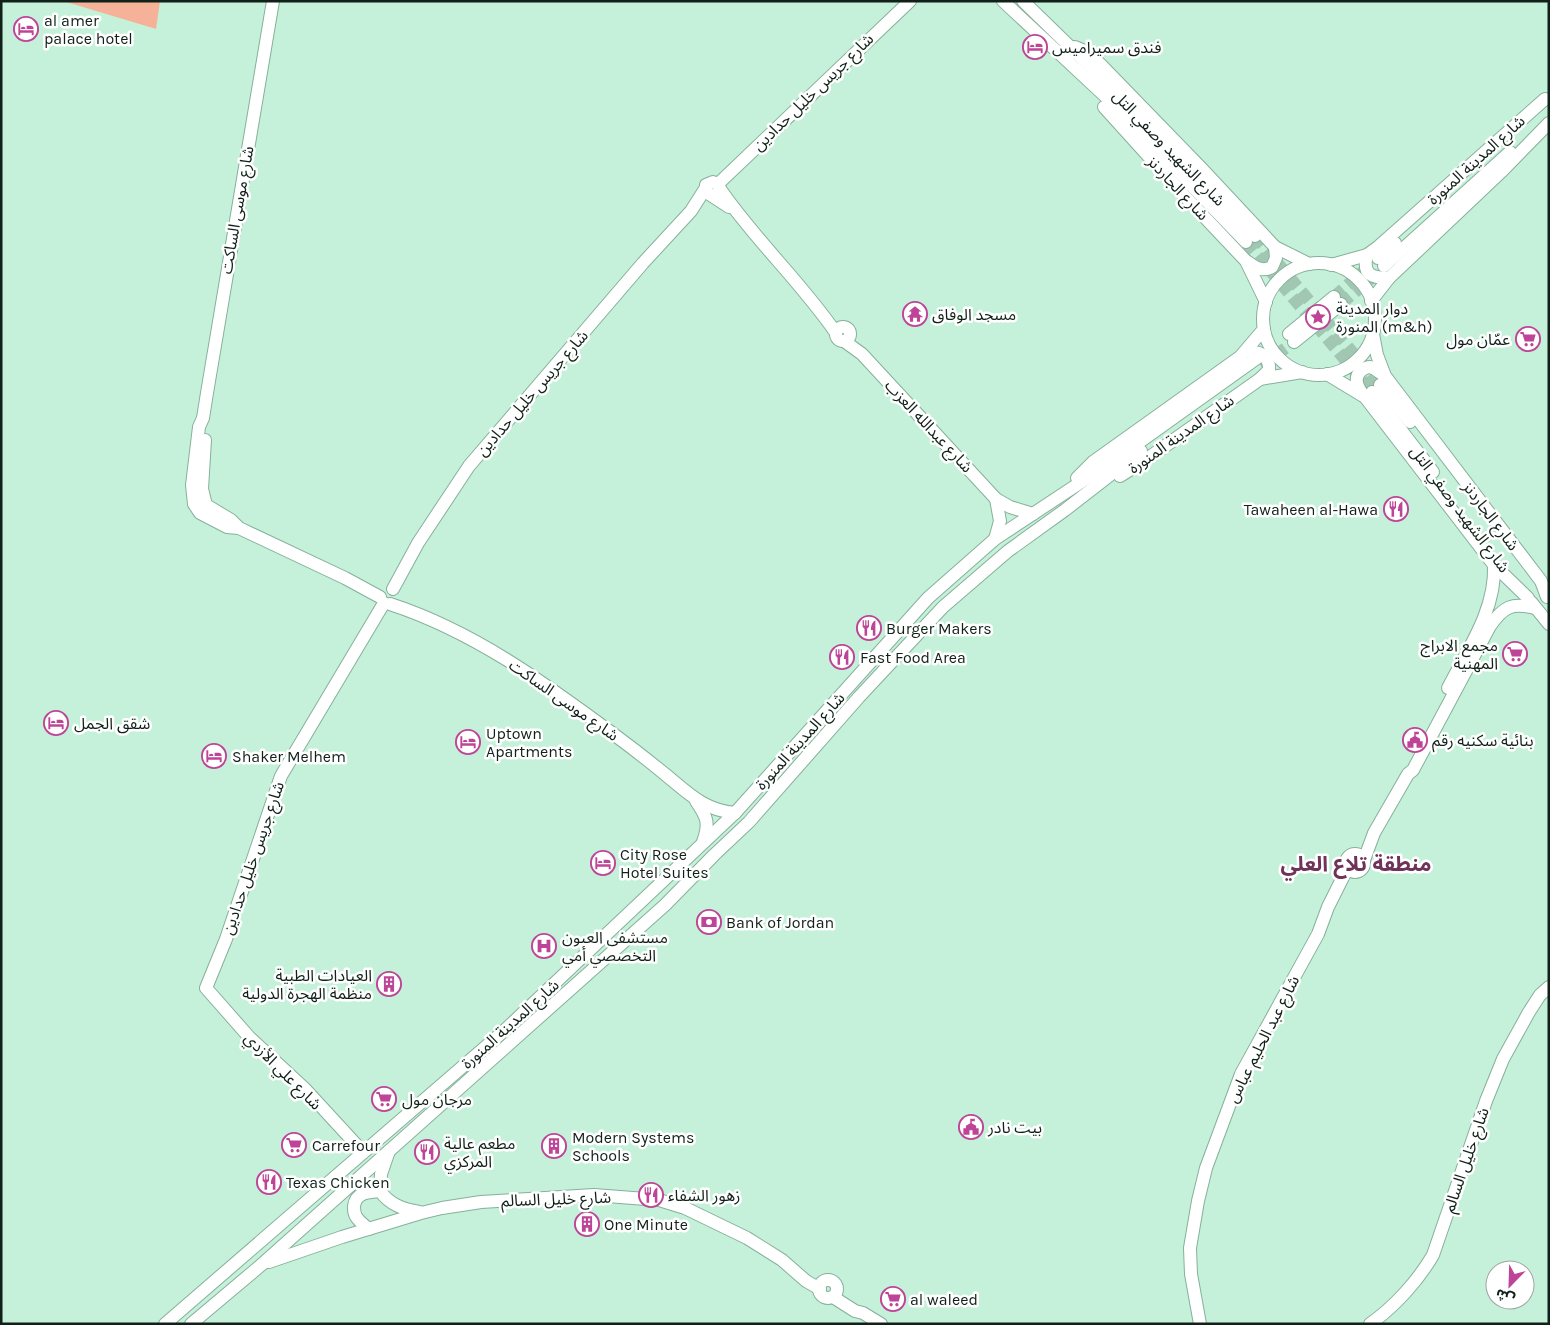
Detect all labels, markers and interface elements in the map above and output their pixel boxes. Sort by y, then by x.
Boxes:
place label: al amer palace hotel [44,11,133,48]
hotel icon: al amer palace hotel [13,16,39,42]
street label: شارع جريس خليل حدادين [749,29,879,157]
hotel icon: فندق سميراميس [1022,34,1048,60]
place label: فندق سميراميس [1052,38,1162,57]
street label: شارع الشهيد وصفي التل [1107,86,1229,212]
street label: شارع المدينة المنورة [1423,111,1531,211]
street label: شارع موسى الساكت [216,145,261,276]
street label: شارع الجاردنز [1140,151,1213,226]
place label: دوار المدينة المنورة (m&h) [1336,299,1432,336]
temple icon: مسجد الوفاق [902,301,928,327]
place icon: دوار المدينة المنورة (m&h) [1305,304,1331,330]
place label: مسجد الوفاق [932,305,1016,324]
street label: شارع جريس خليل حدادين [472,326,594,462]
supermarket icon: عمّان مول [1515,326,1541,352]
place label: عمّان مول [1446,330,1510,350]
street label: شارع عبدالله العزب [879,376,977,478]
street label: شارع المدينة المنورة [1125,391,1239,480]
street label: شارع الشهيد وصفي التل [1404,442,1514,578]
street label: شارع الجاردنز [1456,477,1523,556]
restaurant icon: Tawaheen al-Hawa [1383,496,1409,522]
place label: Tawaheen al-Hawa [1244,500,1378,519]
restaurant icon: Burger Makers [856,615,882,641]
place label: Burger Makers [886,619,992,638]
place label: مجمع الابراج المهنية [1420,636,1498,673]
supermarket icon: مجمع الابراج المهنية [1502,641,1528,667]
restaurant icon: Fast Food Area [829,644,855,670]
place label: Fast Food Area [860,648,966,667]
street label: شارع موسى الساكت [504,655,622,747]
street label: شارع المدينة المنورة [751,688,851,796]
hotel icon: شقق الجمل [43,710,69,736]
place label: شقق الجمل [74,714,150,734]
place label: Uptown Apartments [486,724,572,761]
public building icon: بنائية سكنيه رقم [1402,727,1428,753]
hotel icon: Uptown Apartments [455,729,481,755]
place label: بنائية سكنيه رقم [1432,731,1534,753]
hotel icon: Shaker Melhem [201,743,227,769]
place label: Shaker Melhem [232,747,346,766]
street label: شارع جريس خليل حدادين [218,779,291,938]
place label: City Rose Hotel Suites [620,845,709,882]
hotel icon: City Rose Hotel Suites [590,850,616,876]
district label: منطقة تلاع العلي [1280,852,1432,881]
bank icon: Bank of Jordan [696,909,722,935]
place label: Bank of Jordan [726,913,834,932]
place label: مستشفى العيون التخصصي أمي [562,928,668,967]
hospital icon: مستشفى العيون التخصصي أمي [531,933,557,959]
place label: العيادات الطبية منظمة الهجرة الدولية [242,966,372,1003]
building icon: العيادات الطبية منظمة الهجرة الدولية [376,971,402,997]
street label: شارع عبد الحليم عباس [1223,972,1306,1107]
street label: شارع المدينة المنورة [457,975,565,1075]
street label: شارع علي الأزدي [238,1028,326,1116]
supermarket icon: مرجان مول [371,1086,397,1112]
place label: مرجان مول [402,1090,472,1110]
street label: شارع خليل السالم [1439,1105,1496,1216]
public building icon: بيت نادر [958,1114,984,1140]
place label: بيت نادر [987,1118,1042,1137]
place label: Modern Systems Schools [572,1128,694,1165]
supermarket icon: Carrefour [281,1132,307,1158]
building icon: Modern Systems Schools [541,1133,567,1159]
place label: مطعم عالية المركزي [444,1134,516,1173]
place label: Carrefour [312,1136,380,1155]
restaurant icon: مطعم عالية المركزي [414,1139,440,1165]
restaurant icon: Texas Chicken [256,1169,282,1195]
place label: Texas Chicken [286,1173,390,1192]
restaurant icon: زهور الشفاء [638,1182,664,1208]
place label: زهور الشفاء [668,1186,740,1205]
street label: شارع خليل السالم [501,1188,611,1213]
building icon: One Minute [574,1211,600,1237]
place label: One Minute [604,1215,688,1234]
north arrow [1485,1260,1535,1310]
text: ش [1493,1285,1517,1308]
supermarket icon: al waleed [880,1286,906,1312]
place label: al waleed [910,1290,978,1309]

